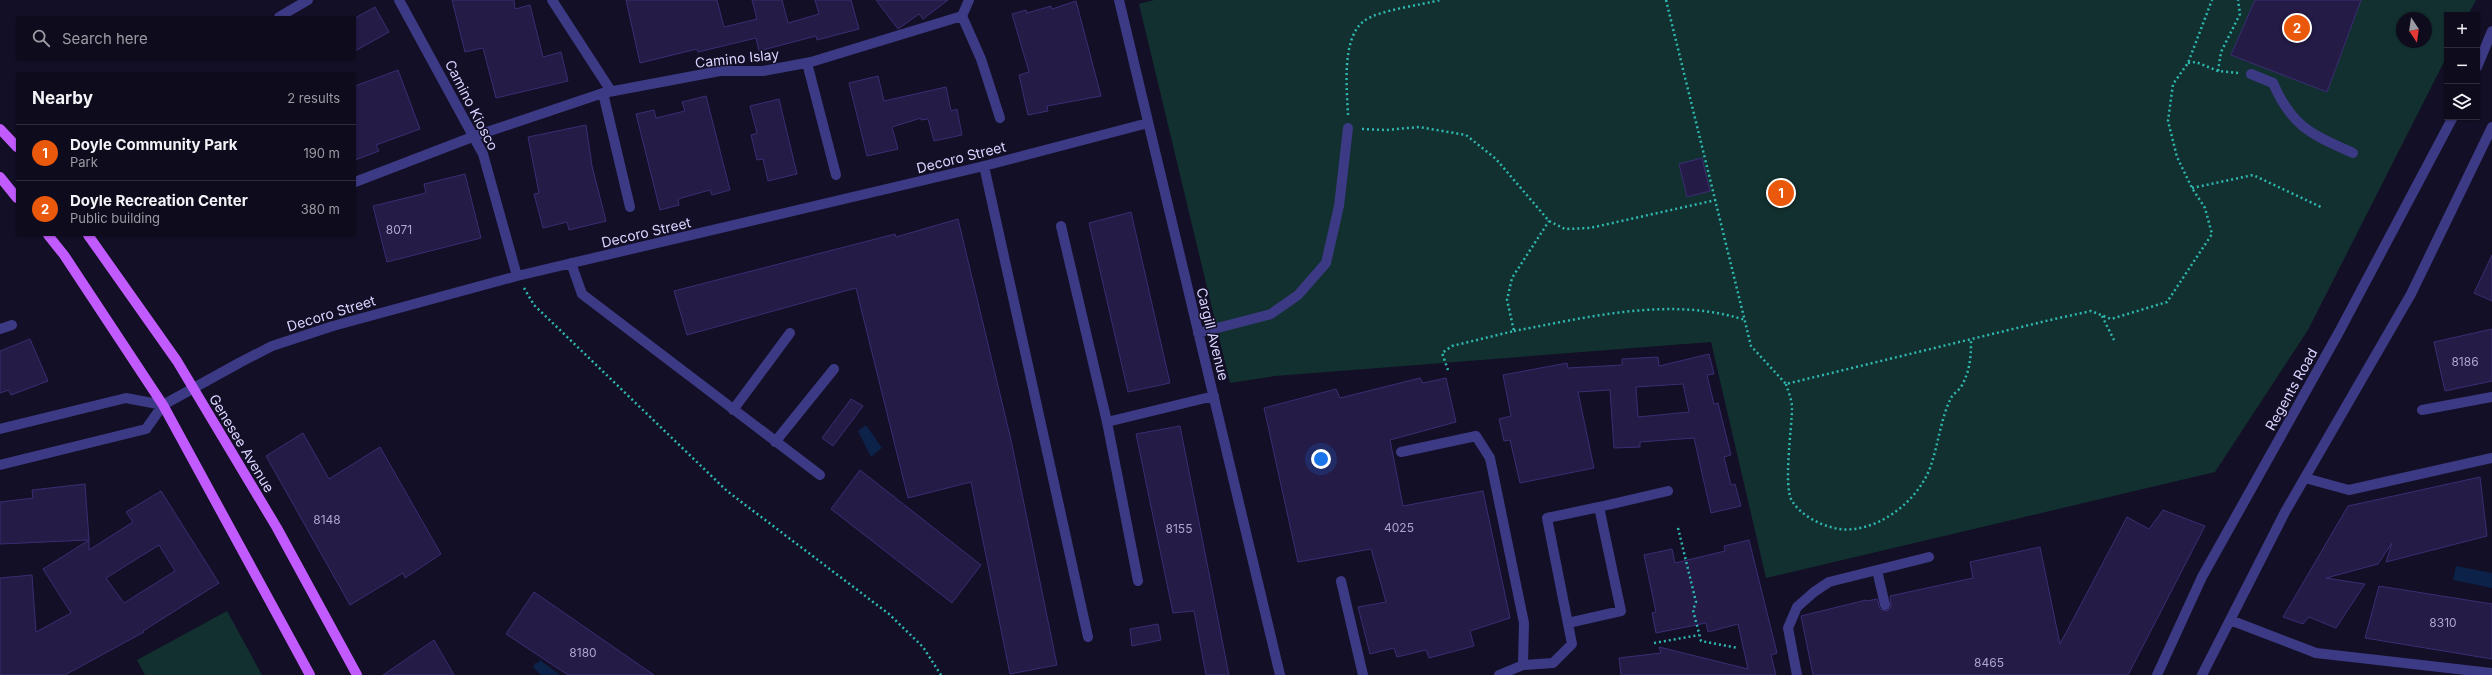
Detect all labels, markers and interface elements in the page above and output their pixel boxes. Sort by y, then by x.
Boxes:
north arrow [2396,12,2432,48]
map controls [2444,12,2480,120]
button: + [2444,12,2480,48]
pin: 2 [2284,13,2310,43]
search box [16,16,356,60]
icon: search [30,27,52,49]
text: Search here [62,29,148,48]
street label: Camino Islay [694,45,780,71]
button: − [2444,48,2480,84]
street label: Camino Kiosco [442,57,502,153]
button: layers [2444,84,2480,120]
text: Nearby [32,88,93,108]
text: 2 results [287,90,340,106]
text: Doyle Community Park [70,135,237,154]
street label: Decoro Street [915,138,1008,176]
text: 1 [42,145,48,161]
text: 190 m [303,145,340,161]
text: Park [70,154,98,170]
pin: 1 [1768,178,1794,208]
text: Doyle Recreation Center [70,191,248,210]
text: 2 [41,201,49,217]
text: 380 m [301,201,340,217]
text: Public building [70,210,160,226]
street label: Decoro Street [599,213,693,251]
house number: 8071 [386,222,412,237]
street label: Cargill Avenue [1193,286,1233,382]
street label: Decoro Street [285,291,378,335]
street label: Regents Road [2261,345,2321,433]
house number: 8186 [2451,354,2479,369]
street label: Genesee Avenue [206,391,278,495]
your location [1311,449,1331,469]
house number: 8148 [313,512,341,527]
house number: 4025 [1384,520,1414,535]
house number: 8155 [1166,521,1192,536]
house number: 8310 [2429,615,2457,630]
house number: 8180 [569,645,597,660]
house number: 8465 [1974,655,2004,670]

